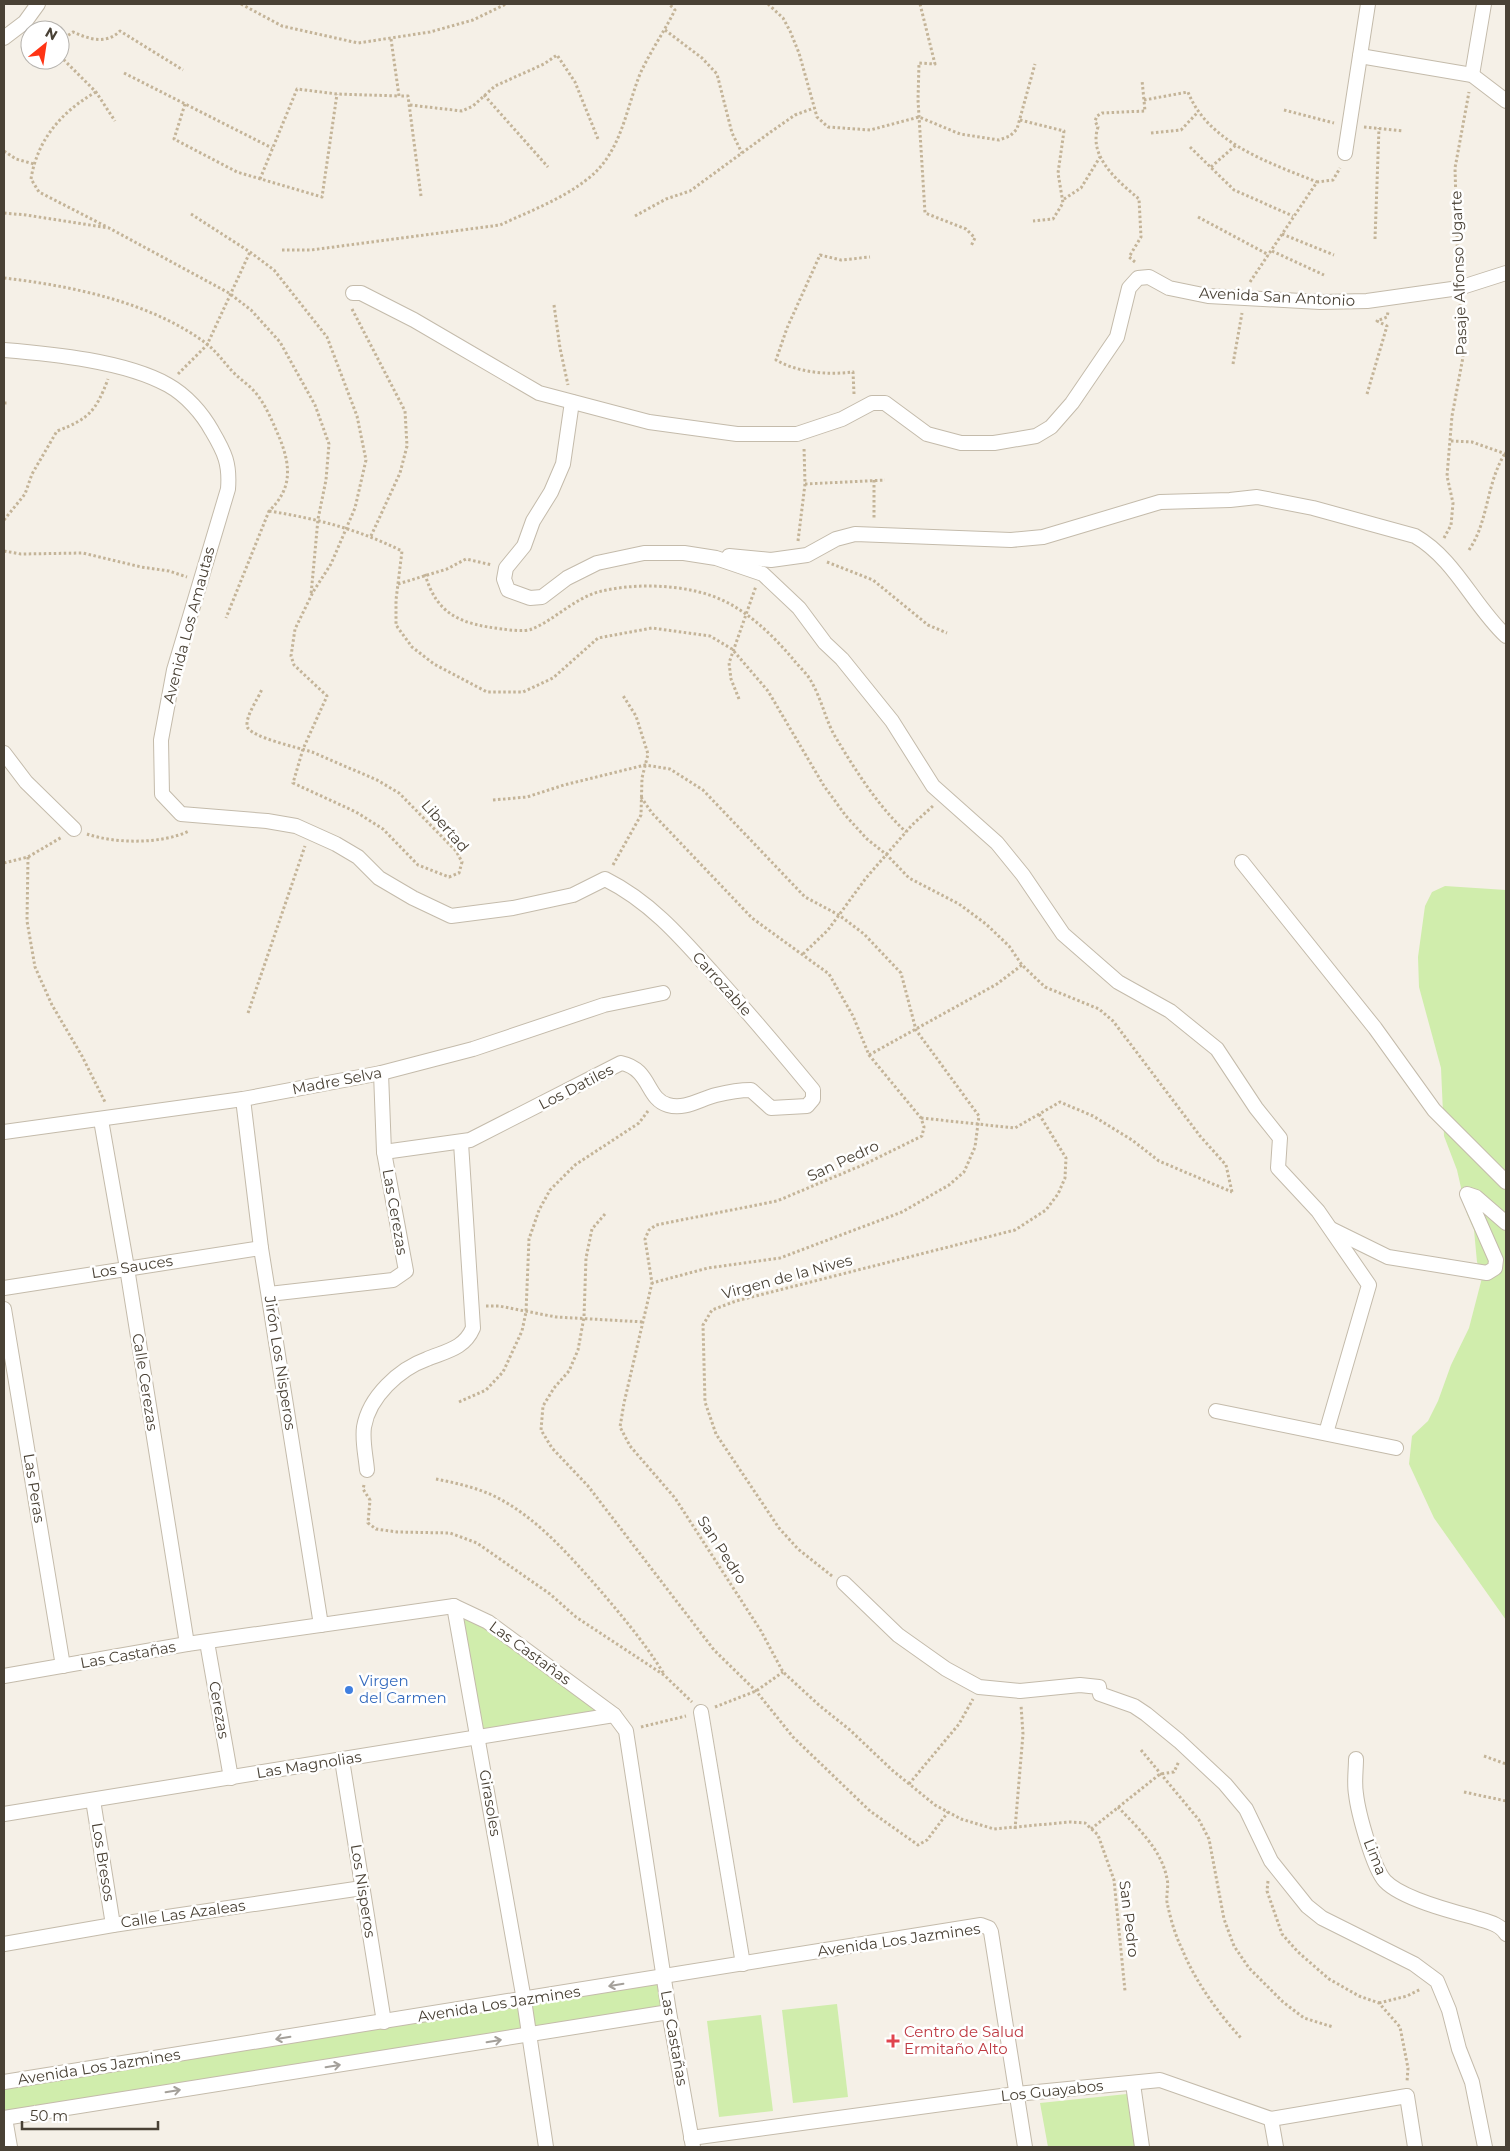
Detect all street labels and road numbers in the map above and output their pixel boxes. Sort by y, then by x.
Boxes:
street label: Pasaje Alfonso Ugarte [1446,190,1471,356]
street label: Avenida San Antonio [1198,283,1356,310]
street label: Avenida Los Amautas [158,544,219,705]
street label: Libertad [417,796,473,856]
street label: Carrozable [688,948,756,1020]
street label: Los Datiles [535,1060,616,1113]
street label: Madre Selva [290,1062,383,1099]
street label: San Pedro [804,1136,882,1185]
street label: Las Cerezas [379,1167,412,1256]
street label: Virgen de la Nives [720,1250,854,1303]
street label: Los Sauces [90,1251,174,1282]
street label: Jirón Los Nisperos [260,1294,300,1431]
street label: Calle Cerezas [128,1332,163,1432]
street label: Las Peras [20,1452,49,1524]
street label: San Pedro [693,1512,751,1587]
street label: Las Castañas [486,1617,575,1689]
street label: Las Castañas [79,1637,177,1672]
street label: Cerezas [205,1680,234,1740]
street label: Las Magnolias [255,1747,363,1782]
street label: Girasoles [475,1768,506,1838]
street label: Los Bresos [88,1821,119,1903]
street label: Lima [1360,1836,1391,1878]
street label: Los Nisperos [347,1843,380,1939]
street label: San Pedro [1115,1879,1144,1958]
street label: Calle Las Azaleas [119,1895,246,1932]
street label: Avenida Los Jazmines [816,1919,982,1960]
street label: Avenida Los Jazmines [416,1981,582,2026]
street label: Las Castañas [657,1989,692,2087]
street label: Avenida Los Jazmines [16,2044,182,2089]
street label: Los Guayabos [1000,2076,1104,2105]

